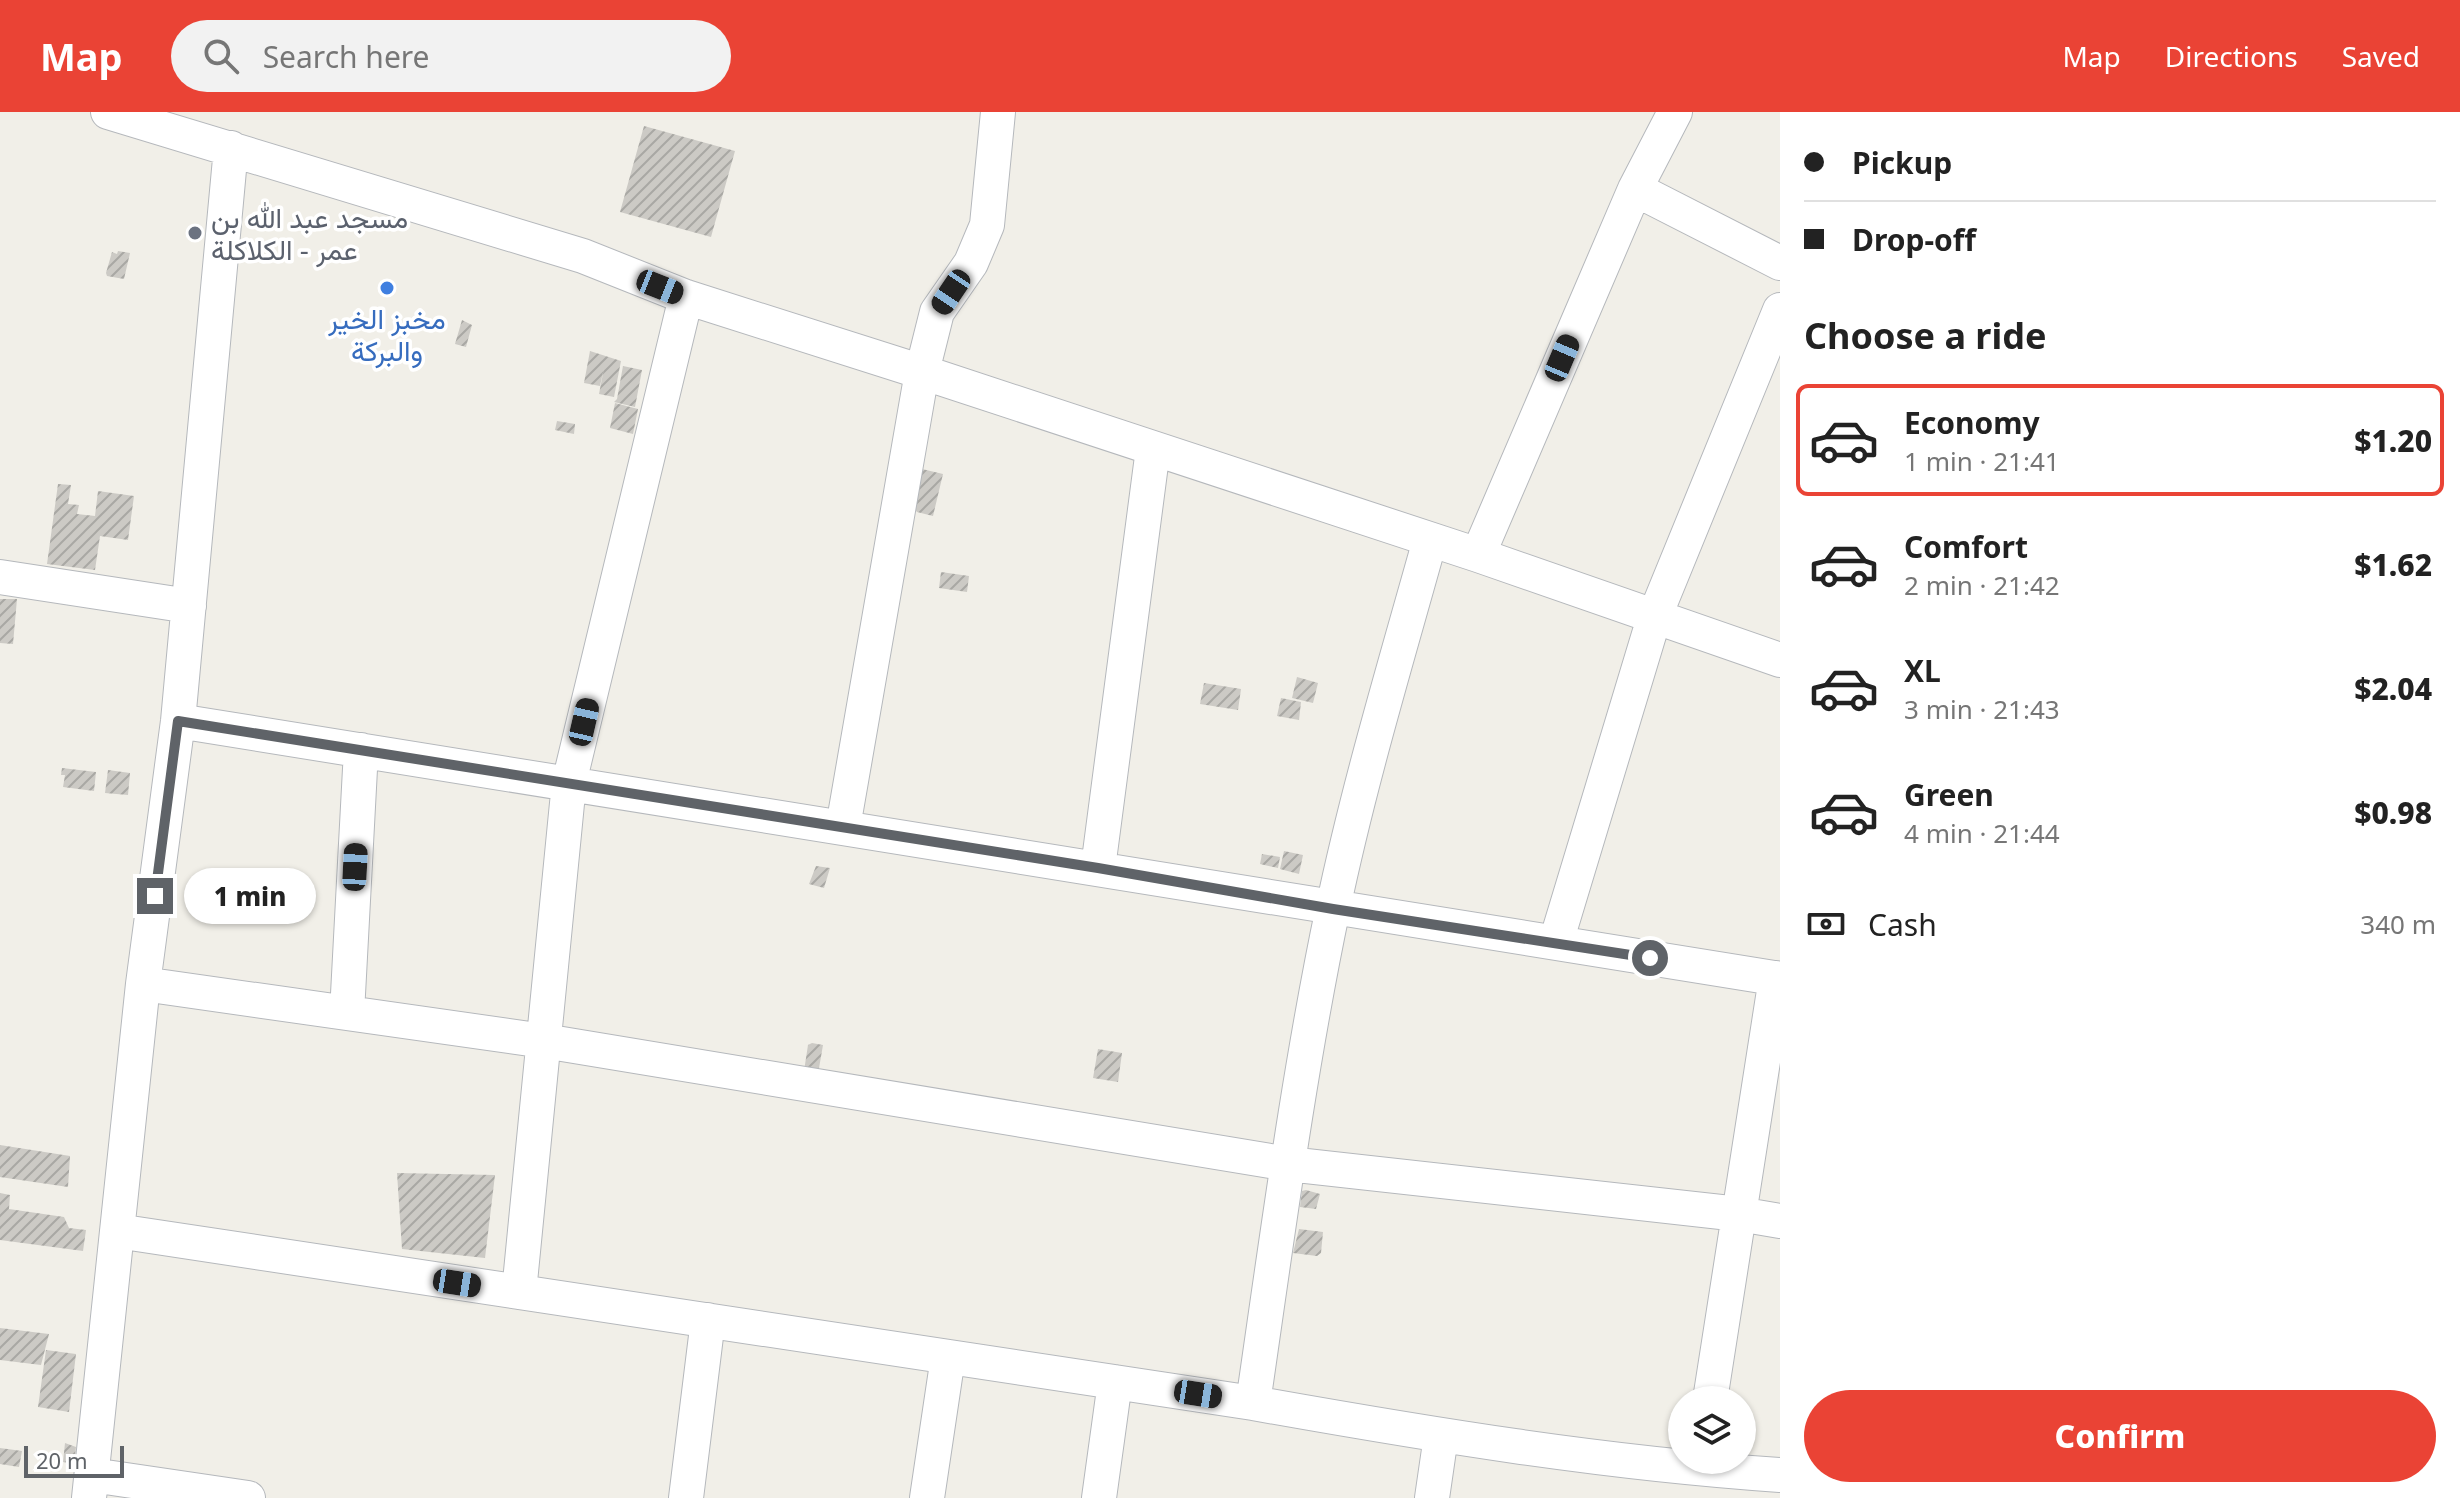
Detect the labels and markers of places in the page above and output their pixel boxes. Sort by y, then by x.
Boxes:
place label: مسجد عبد الله بن عمر - الكلاكلة [211,198,408,268]
marker: مسجد عبد الله بن عمر - الكلاكلة [186,224,204,242]
marker: مخبز الخير والبركة [378,279,396,297]
place label: مخبز الخير والبركة [327,299,446,369]

